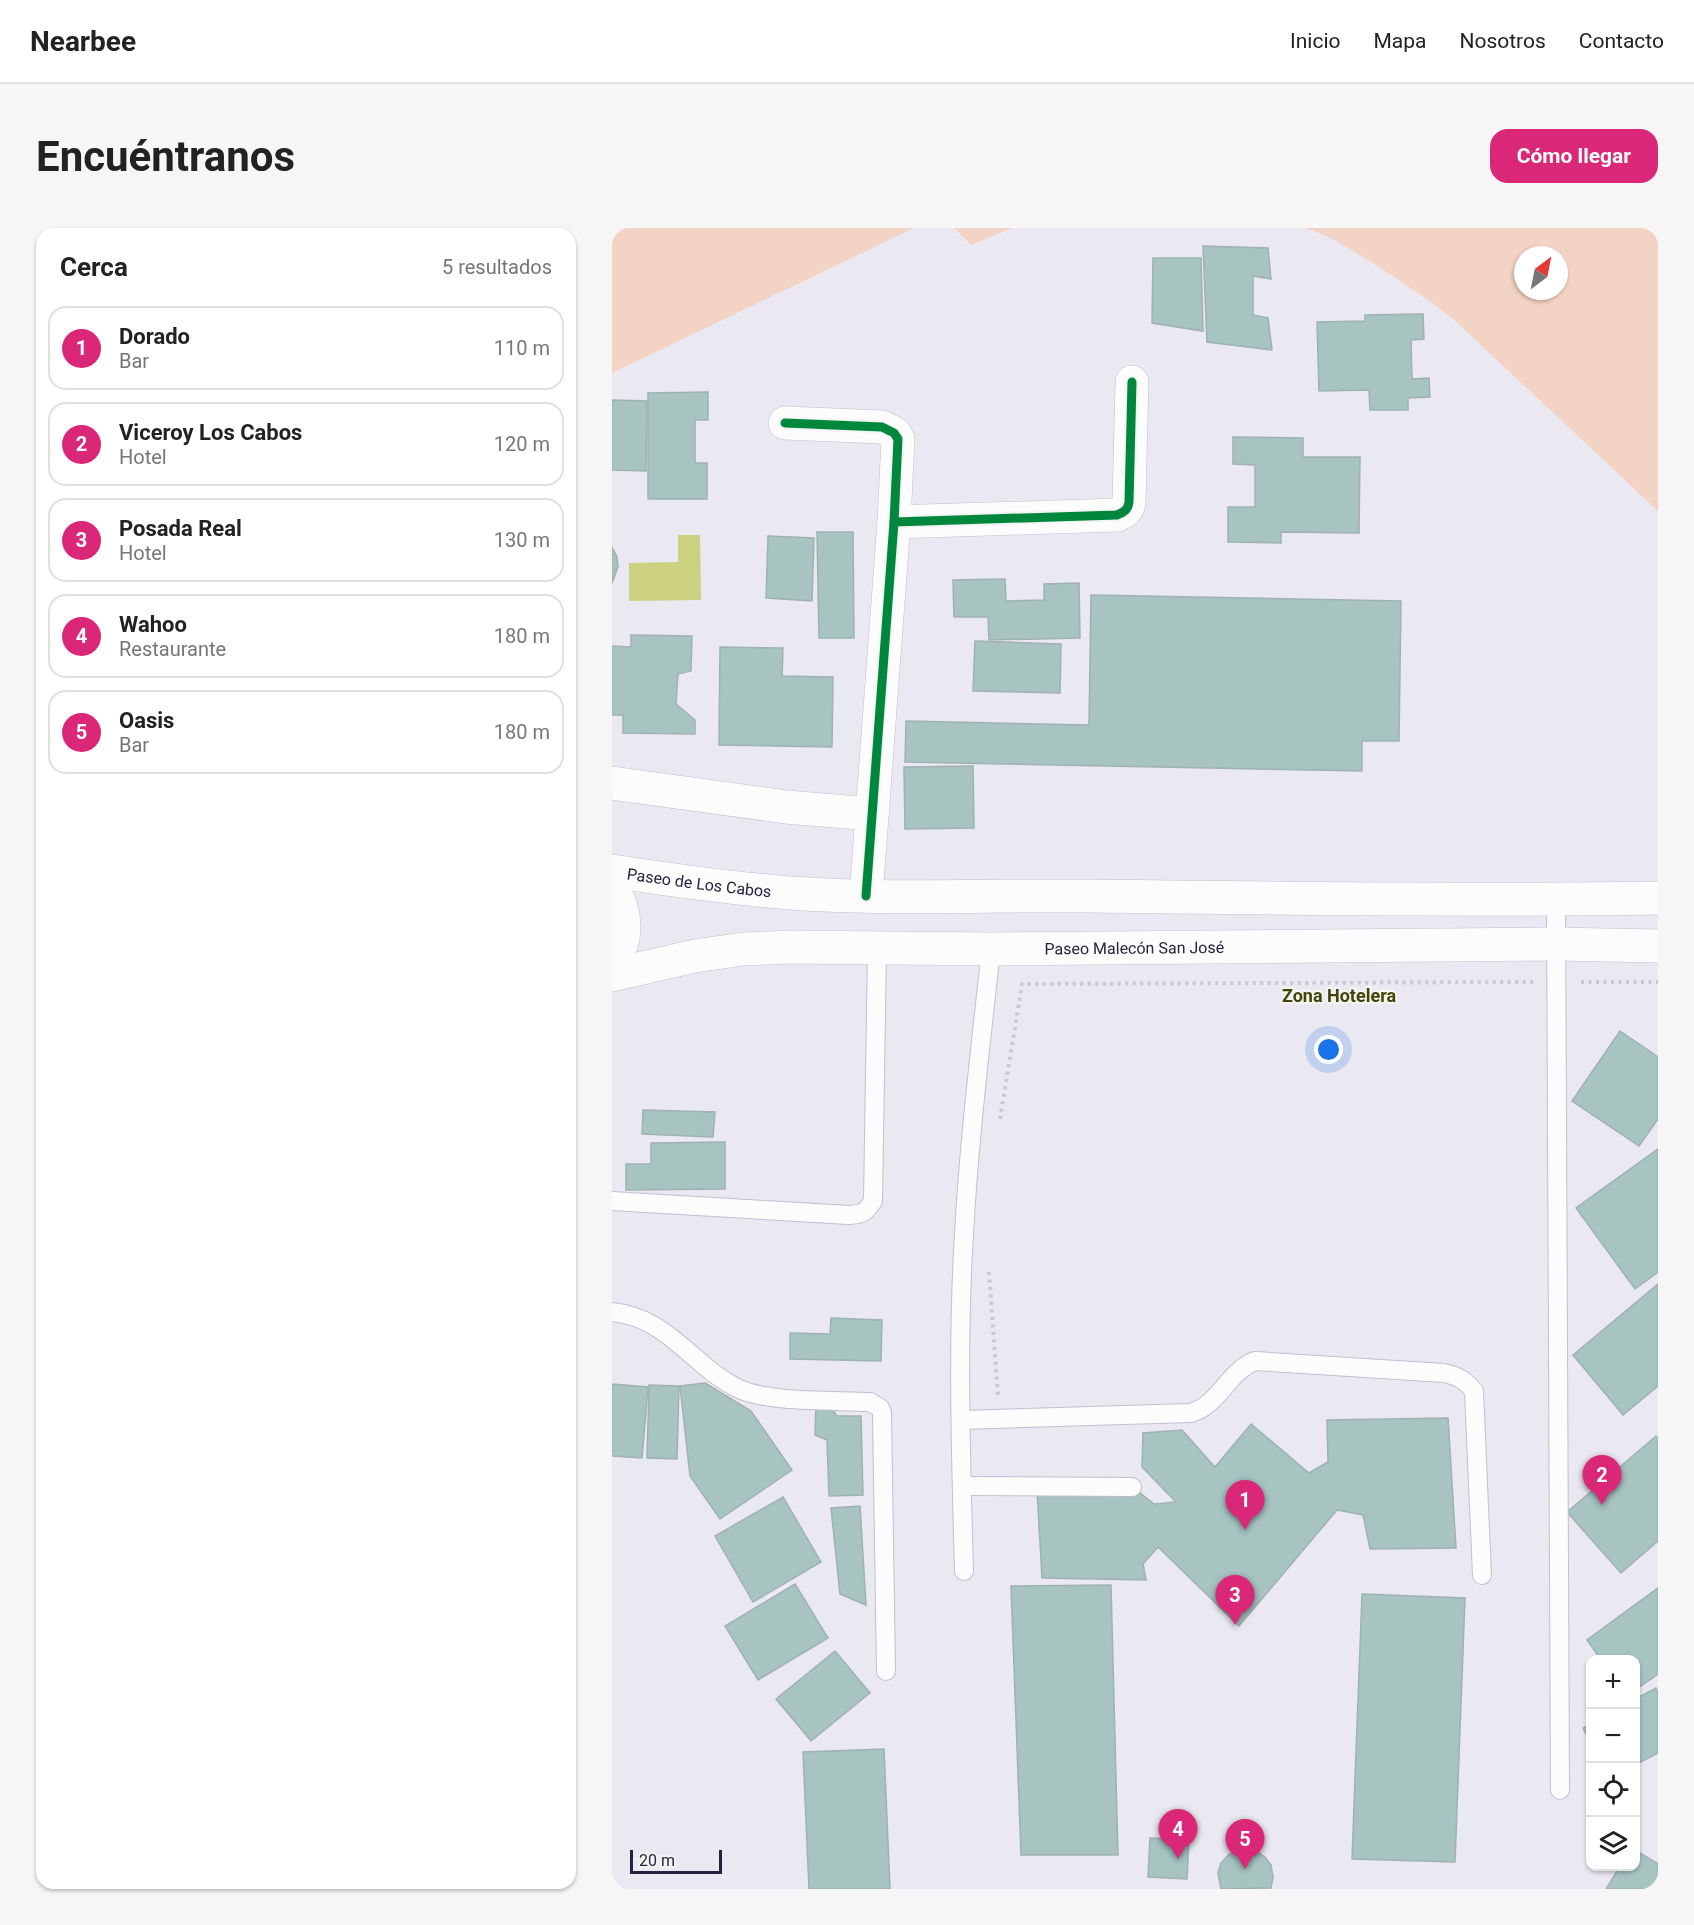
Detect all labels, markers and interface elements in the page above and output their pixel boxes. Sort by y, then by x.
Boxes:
text: Nearbee [30,25,136,58]
text: Inicio [1290,29,1340,53]
text: Mapa [1373,29,1426,53]
text: Nosotros [1459,29,1546,53]
text: Contacto [1579,29,1664,53]
button: Cómo llegar [1490,129,1658,183]
text: Encuéntranos [36,132,295,181]
north arrow [1514,246,1568,300]
text: Cerca [60,252,128,282]
text: 5 resultados [442,255,552,279]
text: Dorado [119,324,190,349]
text: 1 [76,336,87,360]
text: 110 m [494,336,550,360]
text: Bar [119,349,149,373]
text: Viceroy Los Cabos [119,420,302,445]
text: 2 [76,432,87,456]
text: 120 m [494,432,550,456]
text: Hotel [119,445,167,469]
text: Posada Real [119,516,242,541]
text: 3 [76,528,87,552]
text: 130 m [494,528,550,552]
text: Hotel [119,541,167,565]
text: Wahoo [119,612,187,637]
text: 4 [76,624,87,648]
text: 180 m [494,624,550,648]
text: Restaurante [119,637,226,661]
text: Oasis [119,708,174,733]
text: 5 [76,720,87,744]
text: 180 m [494,720,550,744]
text: Bar [119,733,149,757]
street label: Paseo de Los Cabos [626,864,772,901]
street label: Paseo Malecón San José [1044,938,1224,959]
district label: Zona Hotelera [1282,985,1396,1006]
your location [1314,1035,1343,1064]
pin: 2 [1582,1456,1622,1505]
pin: 1 [1226,1480,1264,1530]
pin: 3 [1216,1576,1254,1625]
map controls [1586,1655,1640,1871]
button: + [1586,1655,1640,1709]
button: − [1586,1709,1640,1763]
button: locate [1586,1763,1640,1817]
pin: 4 [1158,1810,1198,1859]
button: layers [1586,1817,1640,1871]
pin: 5 [1226,1820,1264,1869]
scale bar [630,1847,722,1874]
text: 20 m [639,1851,675,1870]

